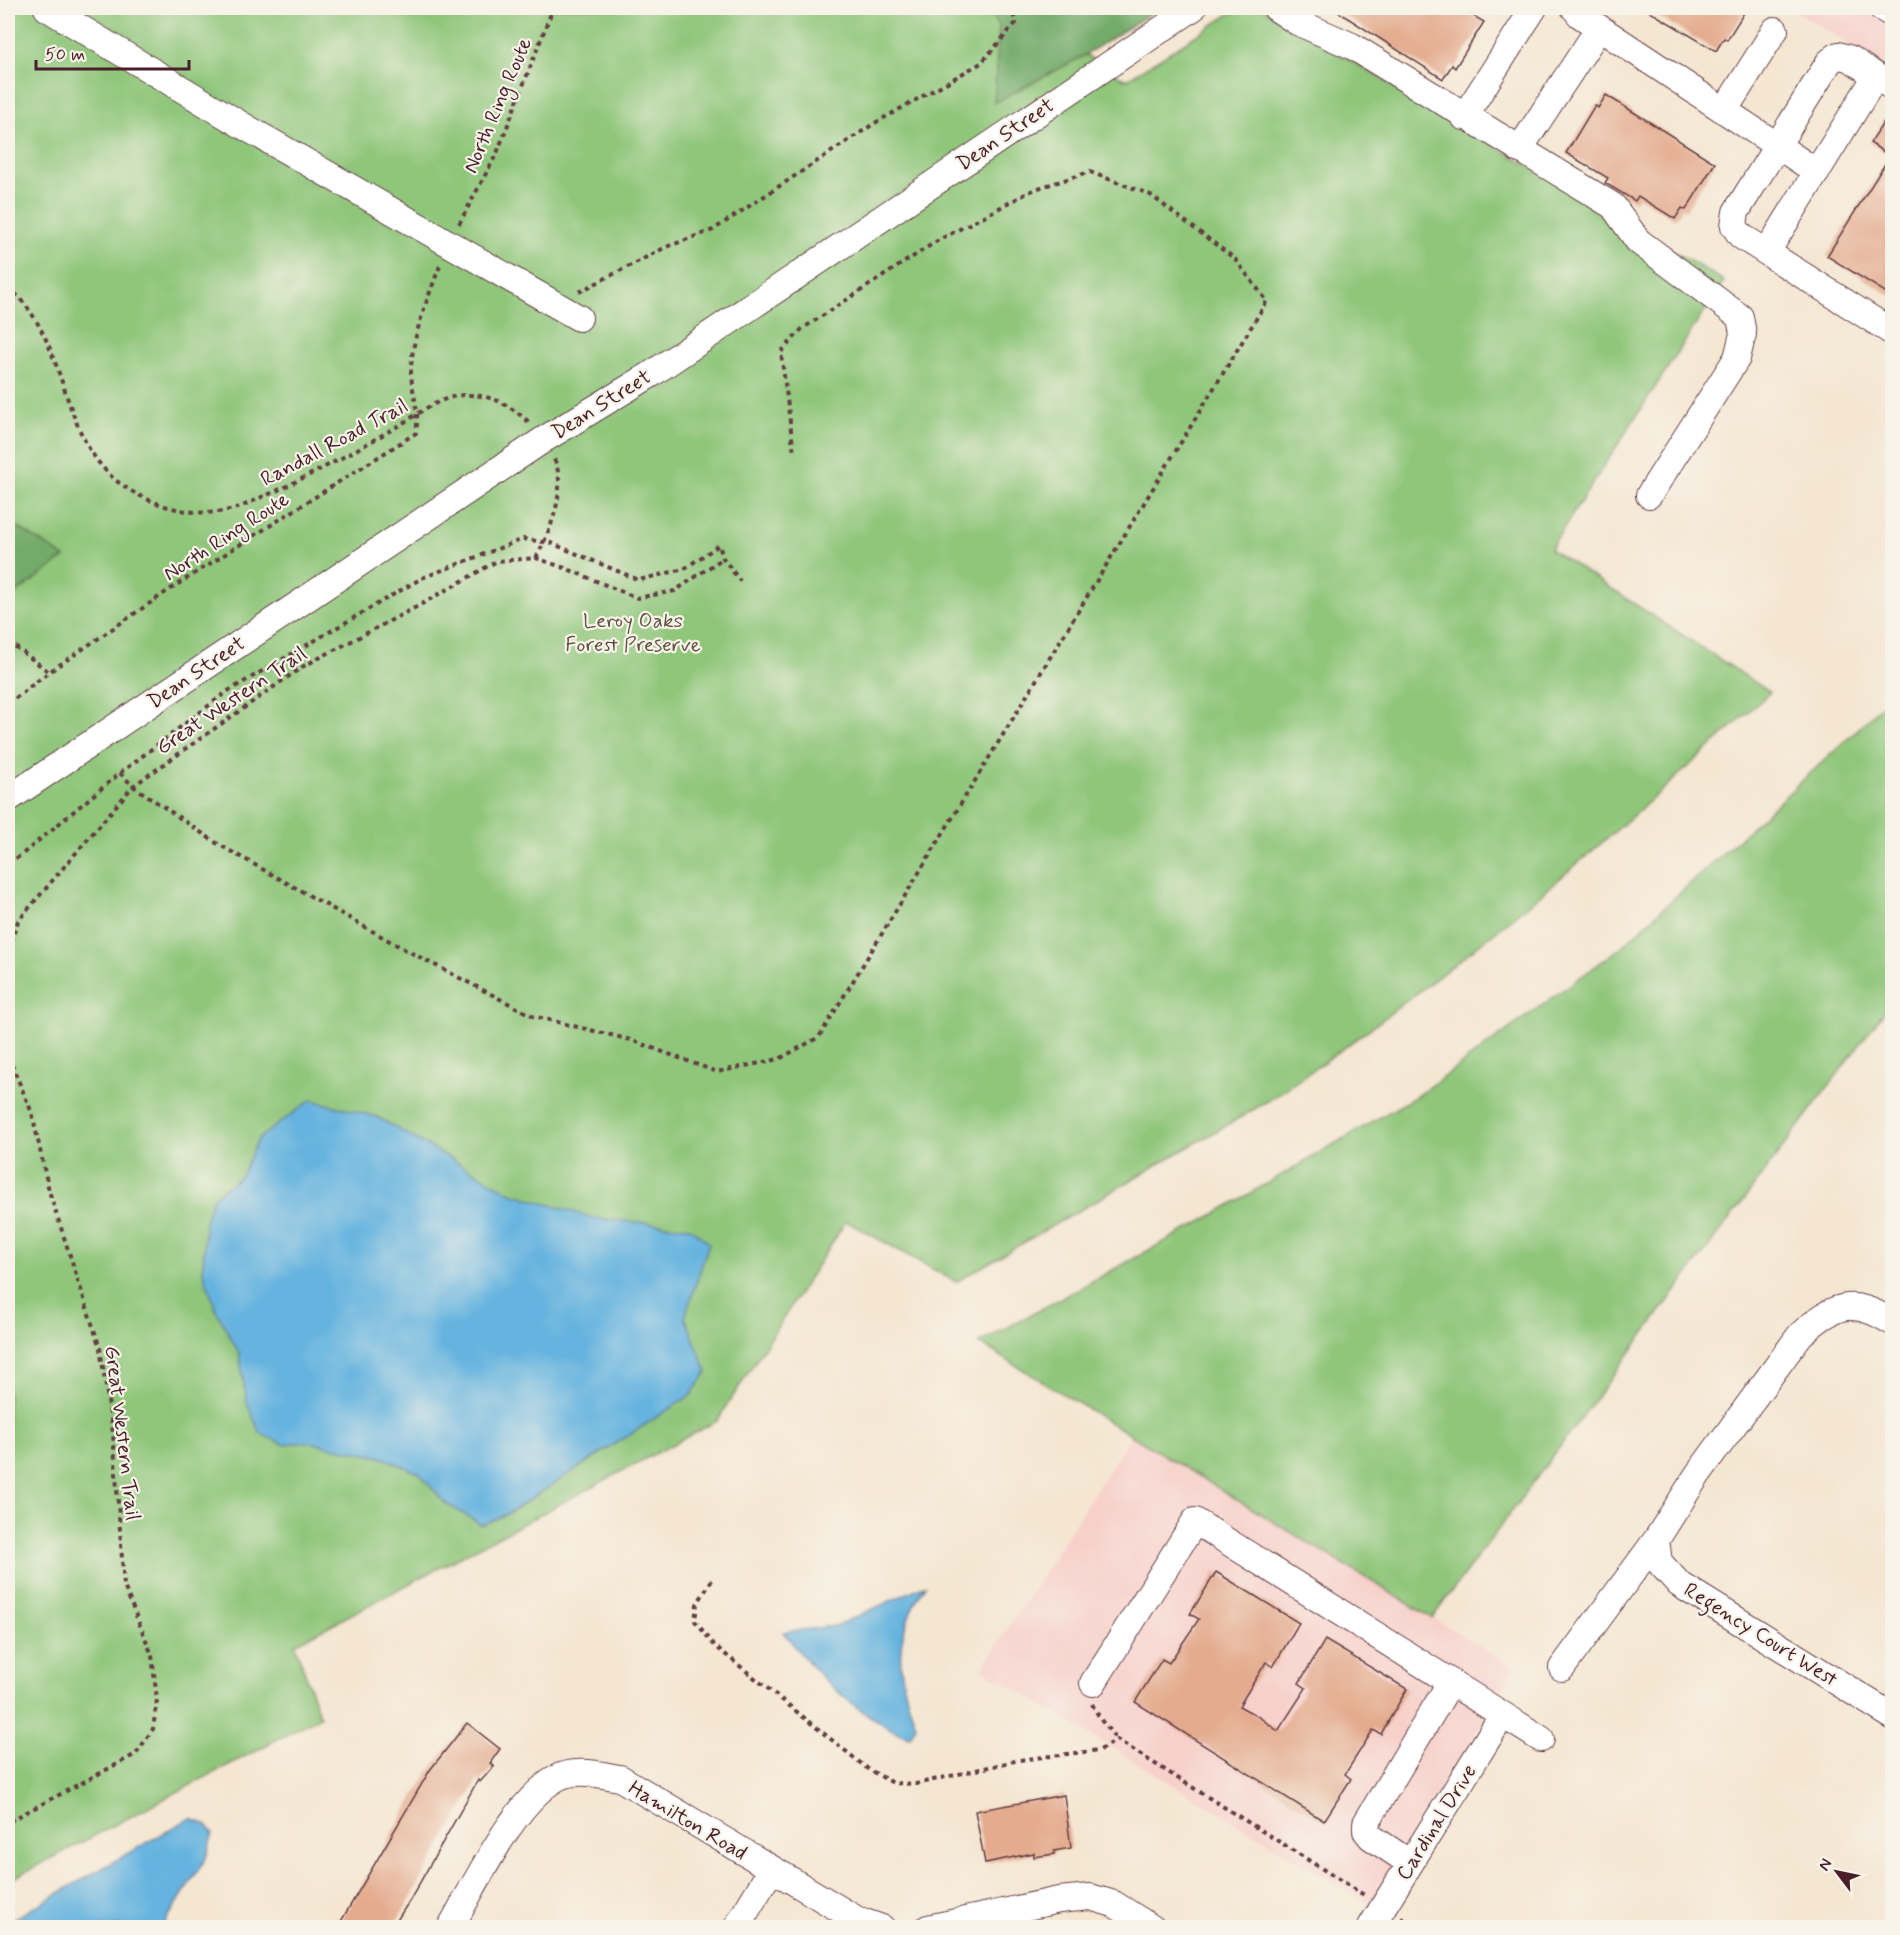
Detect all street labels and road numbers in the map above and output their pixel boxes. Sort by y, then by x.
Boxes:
street label: North Ring Route [457,33,540,178]
street label: Dean Street [951,92,1060,178]
street label: Dean Street [546,363,657,447]
street label: Randall Road Trail [256,392,413,494]
street label: North Ring Route [158,486,296,589]
street label: Dean Street [142,630,251,716]
street label: Great Western Trail [151,640,312,762]
street label: Great Western Trail [97,1344,147,1522]
street label: Regency Court West [1677,1576,1843,1695]
street label: Cardinal Drive [1390,1759,1484,1886]
street label: Hamilton Road [623,1774,752,1867]

